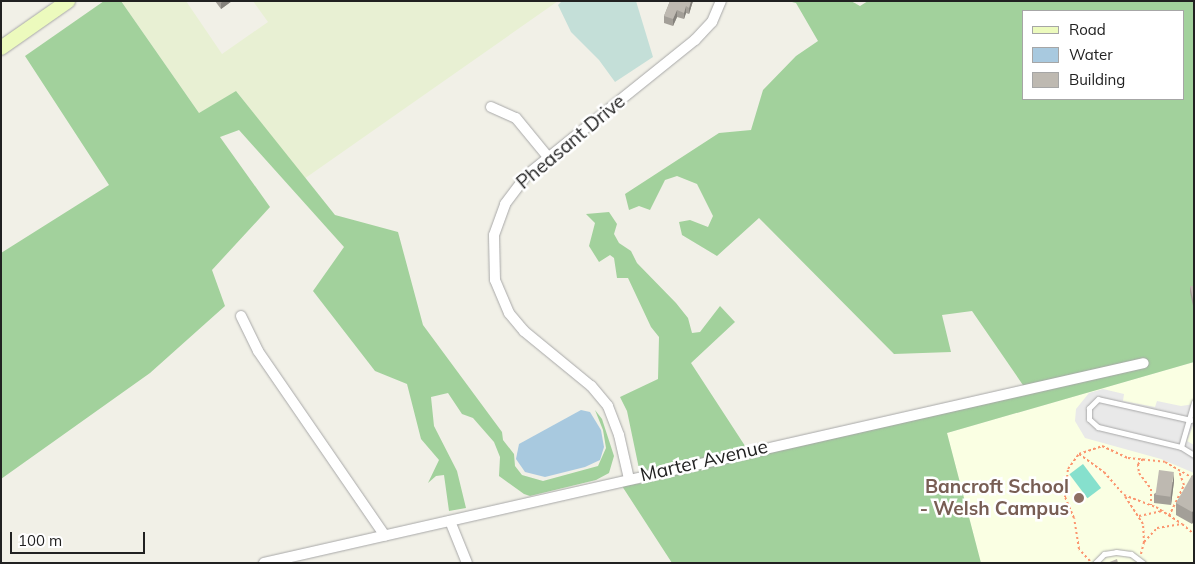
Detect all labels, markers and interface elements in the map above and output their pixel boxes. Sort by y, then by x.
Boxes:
legend [1022,10,1185,100]
text: Road [1069,20,1106,39]
text: Water [1069,45,1113,64]
text: Building [1069,70,1125,89]
street label: Pheasant Drive [512,90,630,194]
street label: Marter Avenue [638,435,770,487]
place label: Bancroft School - Welsh Campus [920,476,1069,520]
marker: Bancroft School - Welsh Campus [1073,492,1085,504]
scale bar [12,522,148,554]
text: 100 m [18,531,62,550]

